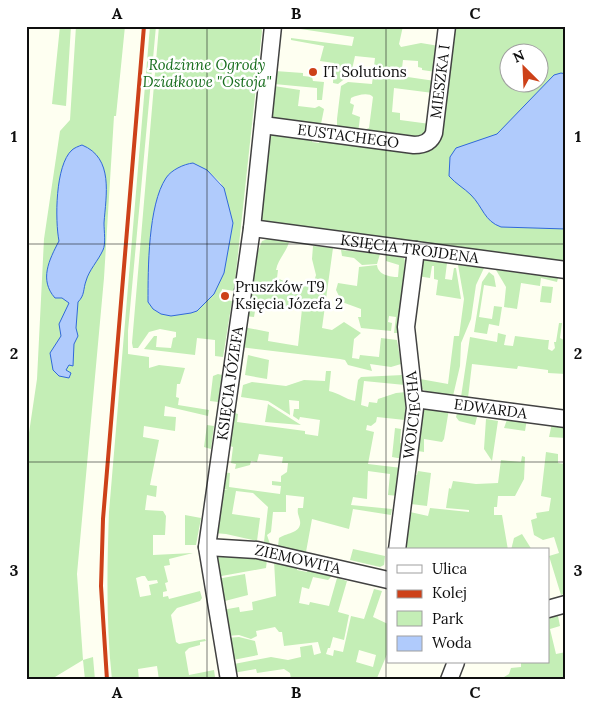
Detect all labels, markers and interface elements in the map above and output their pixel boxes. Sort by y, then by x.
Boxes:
text: A [112,3,123,23]
text: B [291,3,302,23]
text: C [469,3,481,23]
north arrow [500,42,550,92]
street label: MIESZKA I [426,44,454,120]
text: N [510,46,527,67]
park label: Rodzinne Ogrody Działkowe "Ostoja" [143,55,271,91]
place label: IT Solutions [323,62,407,81]
marker: IT Solutions [307,66,319,78]
street label: EUSTACHEGO [296,120,400,152]
text: 1 [11,126,17,146]
text: 1 [575,126,581,146]
street label: KSIĘCIA TROJDENA [339,230,481,267]
place label: Pruszków T9 Księcia Józefa 2 [235,277,343,313]
marker: Pruszków T9 Księcia Józefa 2 [219,290,231,302]
street label: KSIĘCIA JÓZEFA [212,324,247,442]
text: 2 [10,343,18,363]
text: 2 [574,343,582,363]
street label: WOJCIECHA [399,370,424,460]
street label: EDWARDA [453,394,529,423]
street label: ZIEMOWITA [253,540,343,578]
legend [387,548,550,664]
text: Ulica [432,559,468,578]
text: 3 [10,560,19,580]
text: 3 [574,560,583,580]
text: Kolej [432,583,467,602]
text: Park [432,609,463,628]
text: Woda [432,633,472,652]
text: A [112,682,123,702]
text: B [291,682,302,702]
text: C [469,682,481,702]

